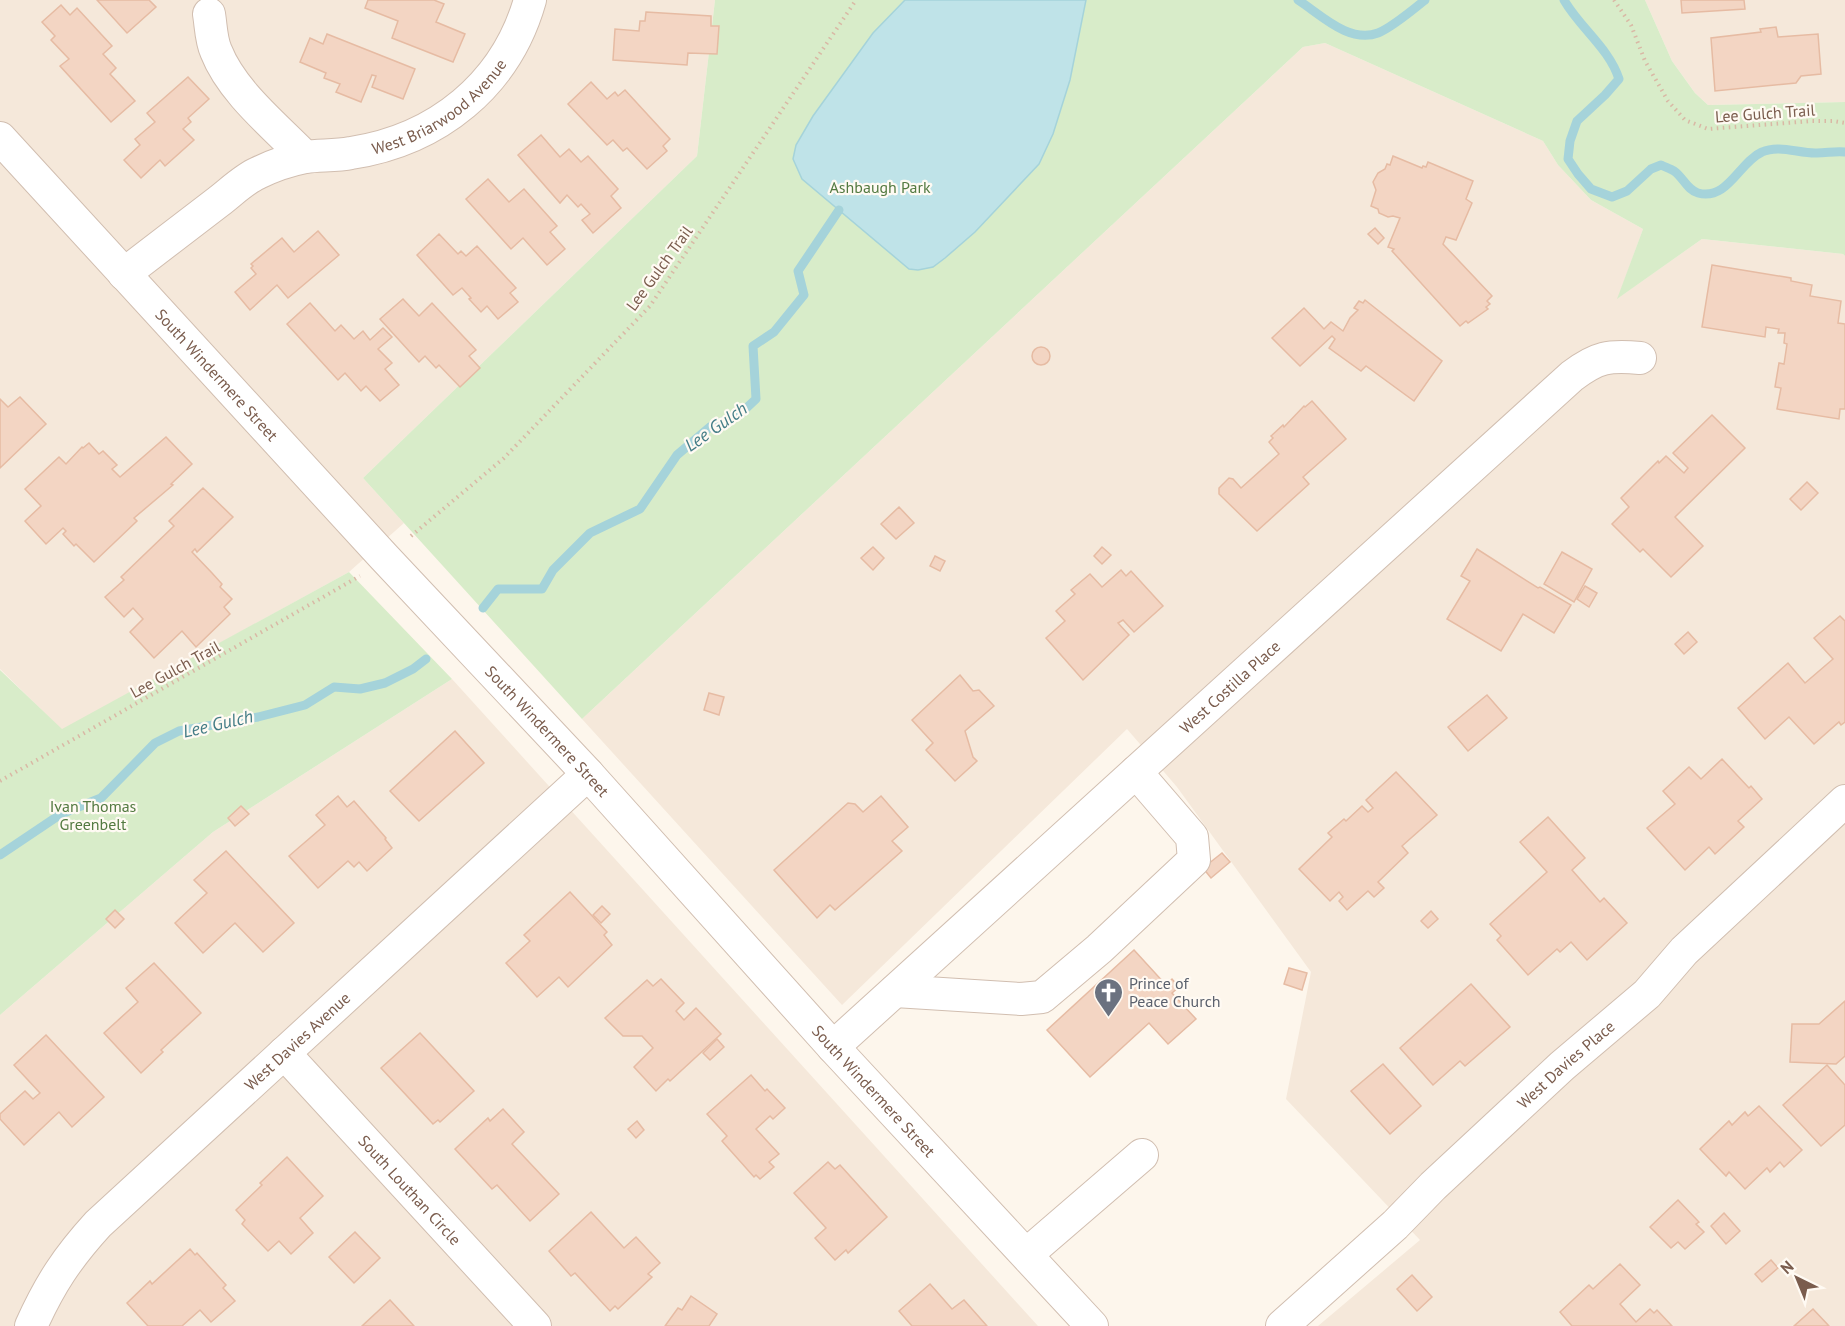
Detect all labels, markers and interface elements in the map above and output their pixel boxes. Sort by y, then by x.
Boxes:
street label: West Briarwood Avenue [370,55,510,159]
street label: Lee Gulch Trail [1714,100,1816,126]
park label: Ashbaugh Park [829,177,931,197]
street label: Lee Gulch Trail [622,221,697,314]
street label: South Windermere Street [151,304,283,445]
water label: Lee Gulch [680,397,752,456]
street label: Lee Gulch Trail [126,636,224,702]
street label: West Costilla Place [1175,636,1284,737]
street label: South Windermere Street [481,661,614,801]
water label: Lee Gulch [181,704,255,743]
park label: Ivan Thomas Greenbelt [50,796,137,834]
place label: Prince of Peace Church [1129,973,1221,1011]
church icon: Prince of Peace Church [1092,976,1124,1018]
street label: West Davies Avenue [240,988,354,1095]
street label: West Davies Place [1513,1016,1618,1113]
street label: South Windermere Street [808,1021,940,1161]
street label: South Louthan Circle [354,1131,466,1249]
north arrow [1767,1248,1827,1308]
text: N [1776,1256,1797,1278]

